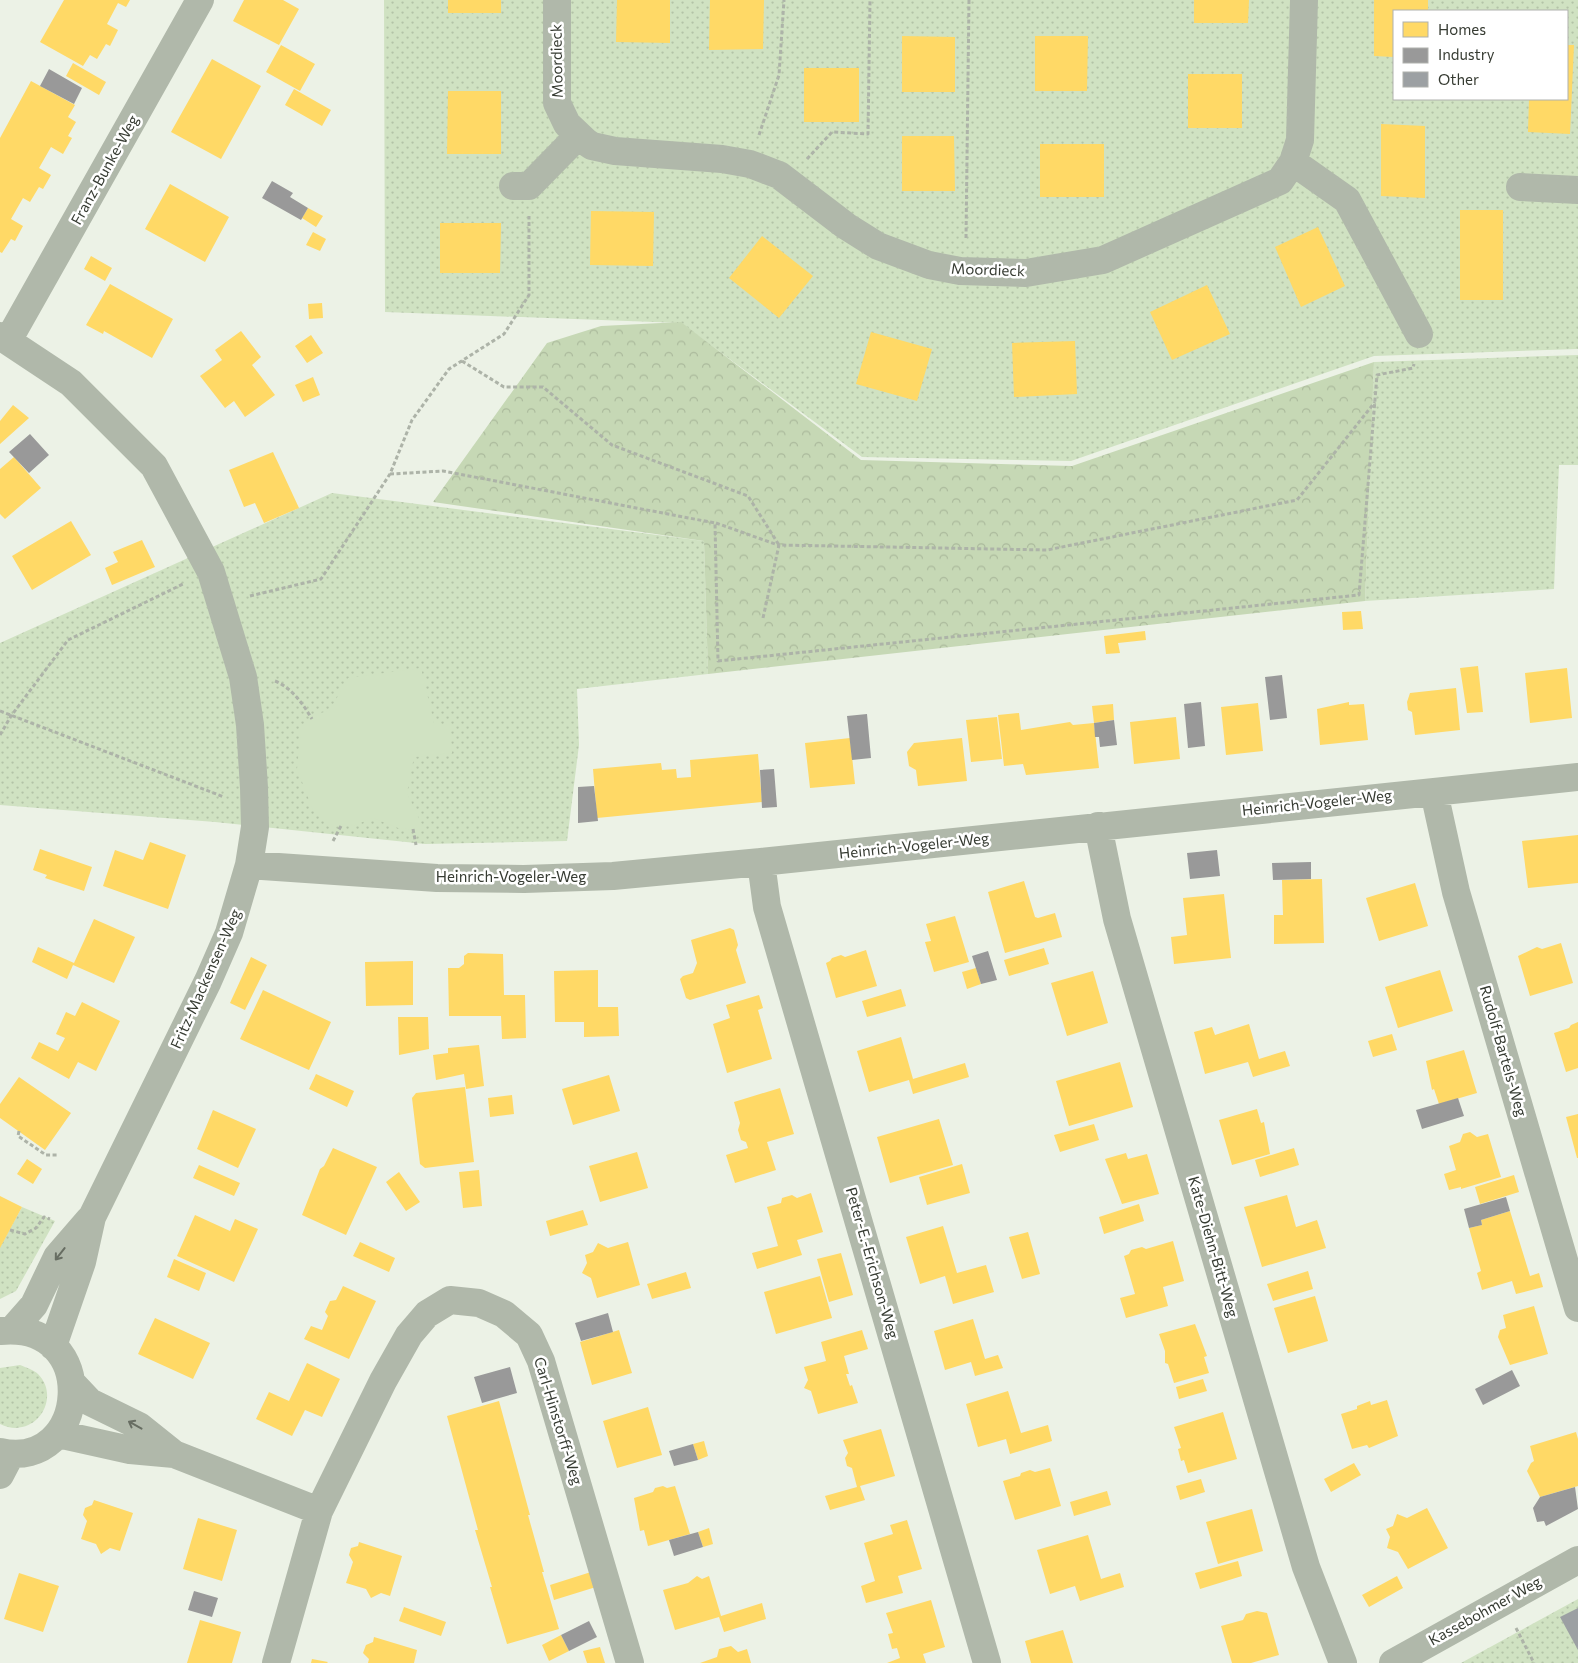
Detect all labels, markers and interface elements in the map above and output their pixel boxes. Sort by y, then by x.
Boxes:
legend [1393,10,1568,100]
text: Homes [1438,20,1486,38]
street label: Moordieck [546,24,566,98]
text: Industry [1438,45,1495,63]
text: Other [1438,70,1479,88]
street label: Franz-Bunke-Weg [67,112,142,228]
street label: Moordieck [951,259,1025,279]
street label: Heinrich-Vogeler-Weg [1241,785,1393,819]
street label: Heinrich-Vogeler-Weg [838,828,990,862]
street label: Heinrich-Vogeler-Weg [436,867,586,885]
street label: Fritz-Mackensen-Weg [166,906,244,1051]
street label: Rudolf-Bartels-Weg [1477,983,1531,1118]
street label: Kate-Diehn-Bitt-Weg [1185,1174,1243,1319]
street label: Peter-E.-Erichson-Weg [843,1185,903,1341]
one-way arrow [55,1247,66,1260]
street label: Carl-Hinstorff-Weg [531,1355,587,1487]
one-way arrow [127,1420,142,1430]
street label: Kassebohmer Weg [1425,1572,1544,1649]

